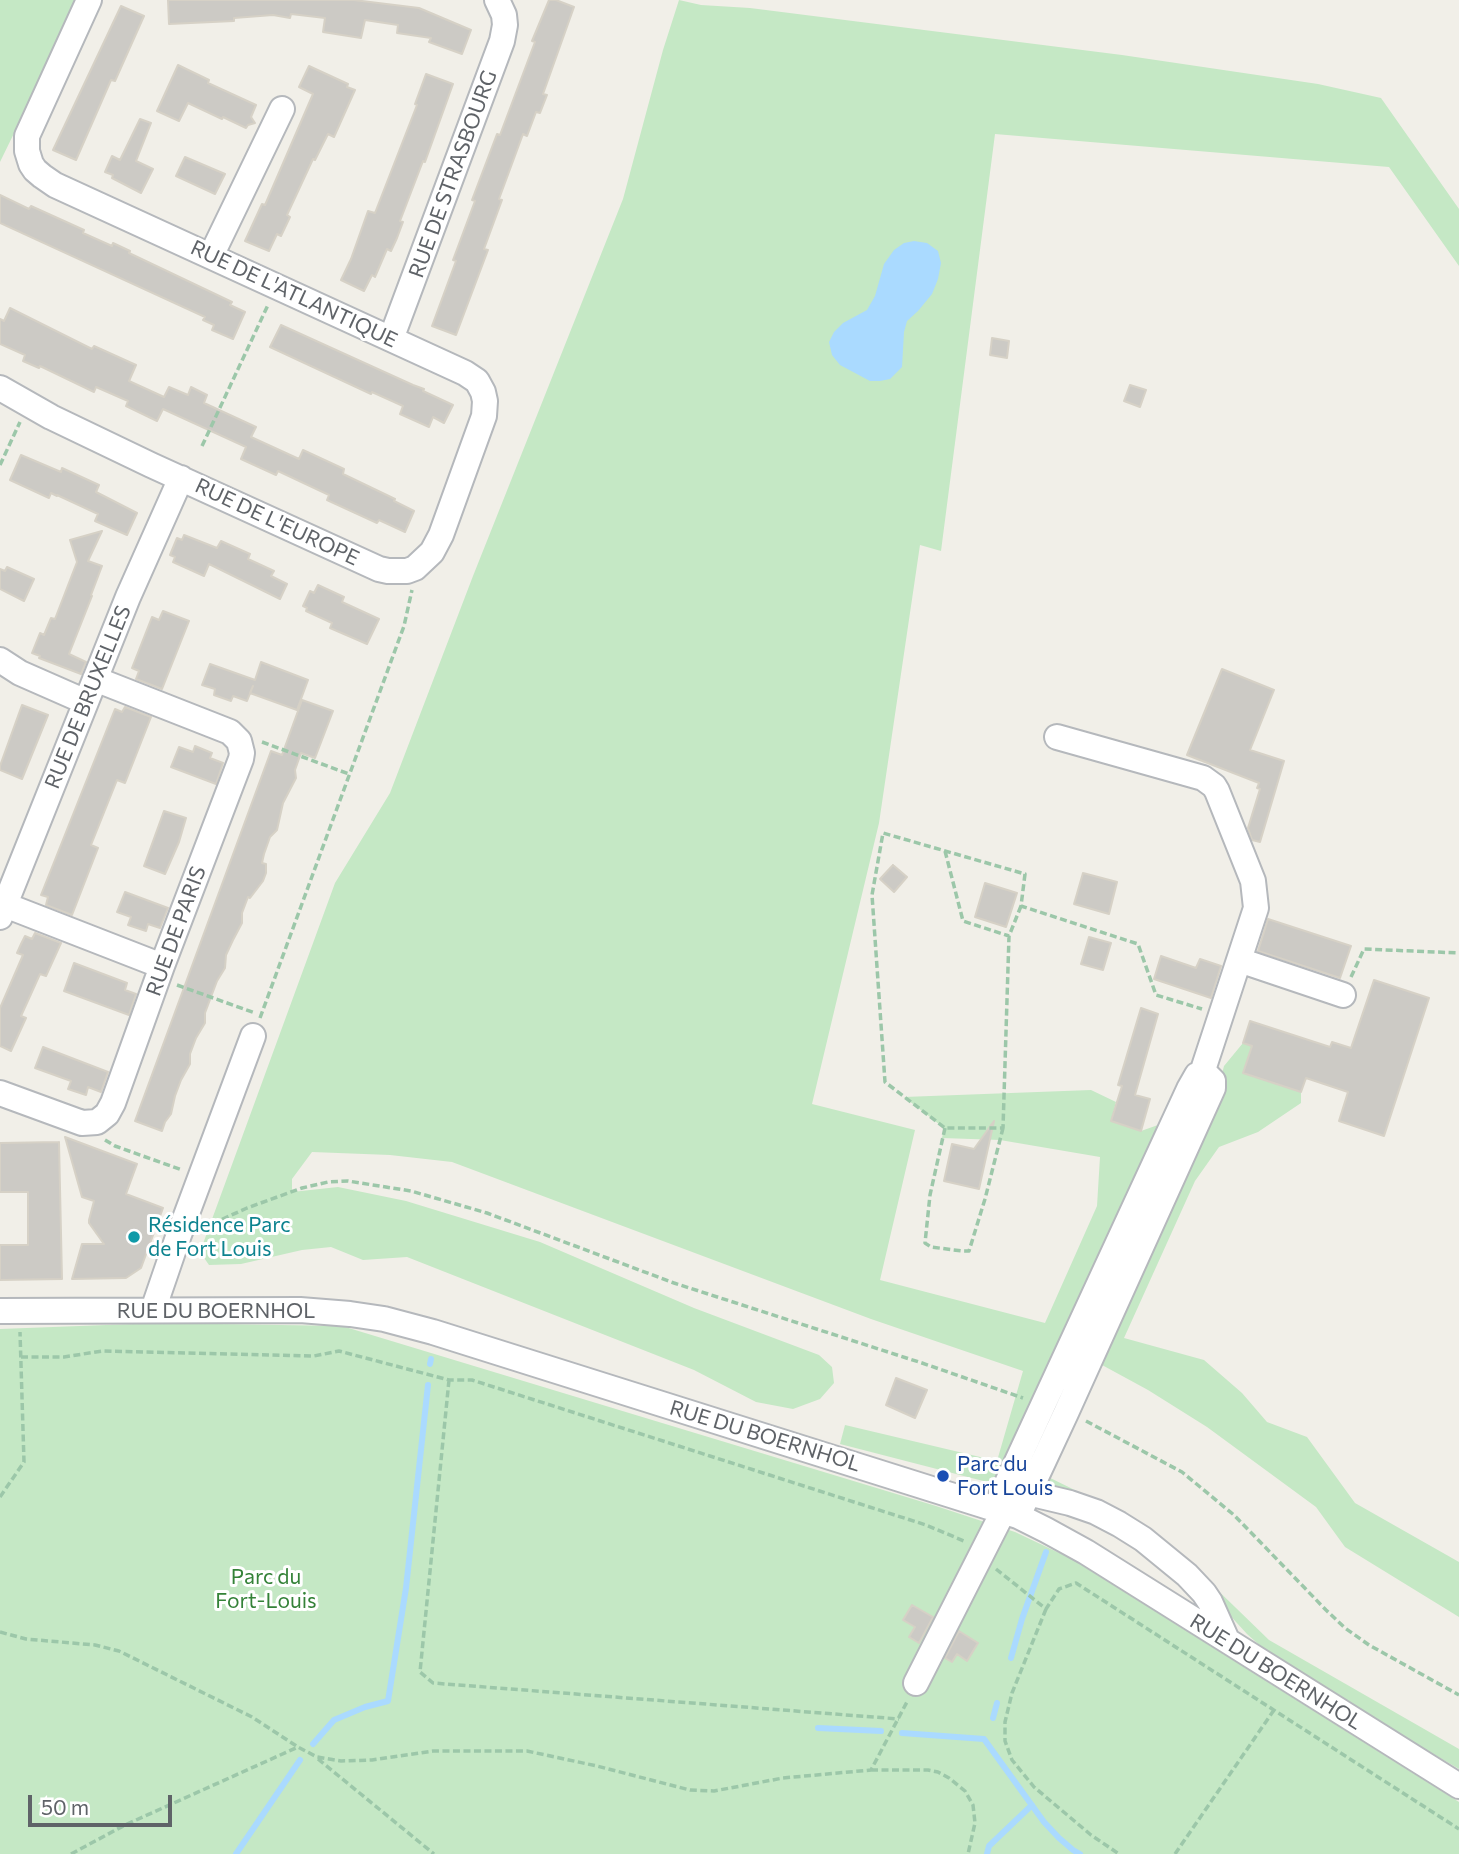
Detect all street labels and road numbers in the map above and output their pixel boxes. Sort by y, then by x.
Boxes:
street label: RUE DE STRASBOURG [404,67,502,281]
street label: RUE DE L'ATLANTIQUE [187,235,401,353]
street label: RUE DE L'EUROPE [191,473,363,571]
street label: RUE DE BRUXELLES [40,602,136,792]
street label: RUE DE PARIS [141,863,211,999]
street label: RUE DU BOERNHOL [117,1298,315,1324]
street label: RUE DU BOERNHOL [666,1395,864,1477]
street label: RUE DU BOERNHOL [1185,1609,1367,1735]

